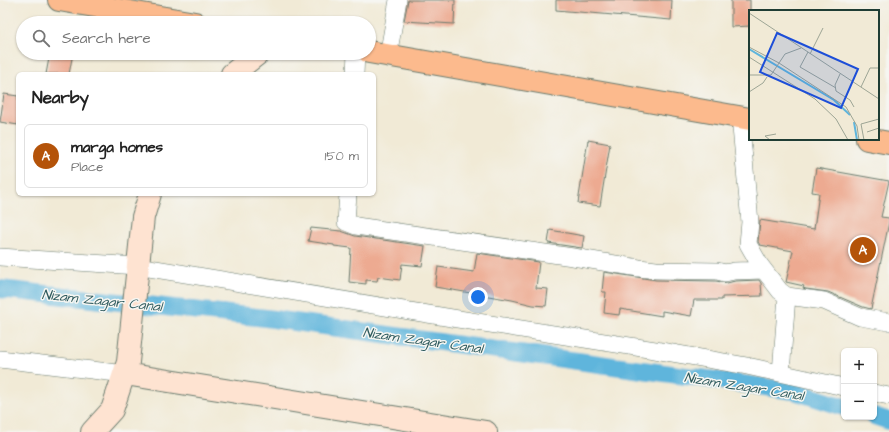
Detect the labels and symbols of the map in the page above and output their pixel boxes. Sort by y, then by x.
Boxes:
inset map [749,10,879,140]
pin: A [850,235,876,265]
water label: Nizam Zagar Canal [41,285,165,317]
your location [468,287,488,307]
water label: Nizam Zagar Canal [362,323,486,360]
water label: Nizam Zagar Canal [683,368,807,407]

